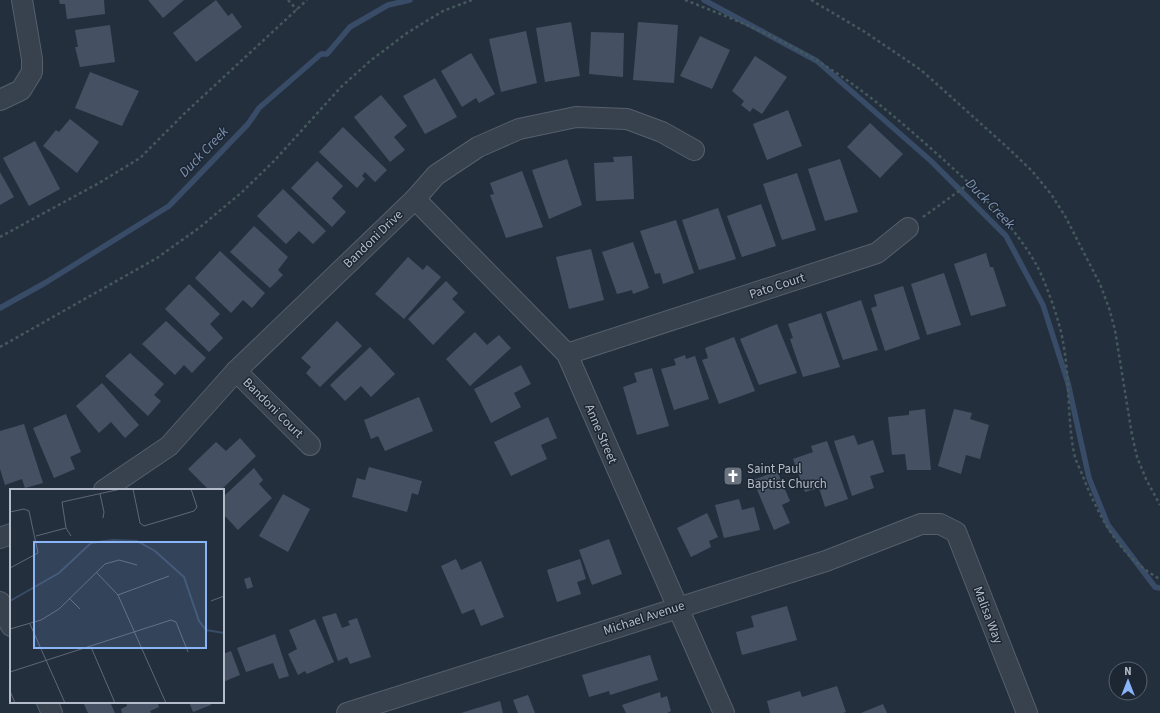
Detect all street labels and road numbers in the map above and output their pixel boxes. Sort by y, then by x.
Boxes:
street label: Bandoni Drive [339,206,407,272]
street label: Pato Court [747,268,808,303]
street label: Bandoni Court [239,374,308,443]
street label: Anne Street [580,402,622,467]
street label: Malisa Way [969,584,1007,646]
street label: Michael Avenue [601,596,687,640]

